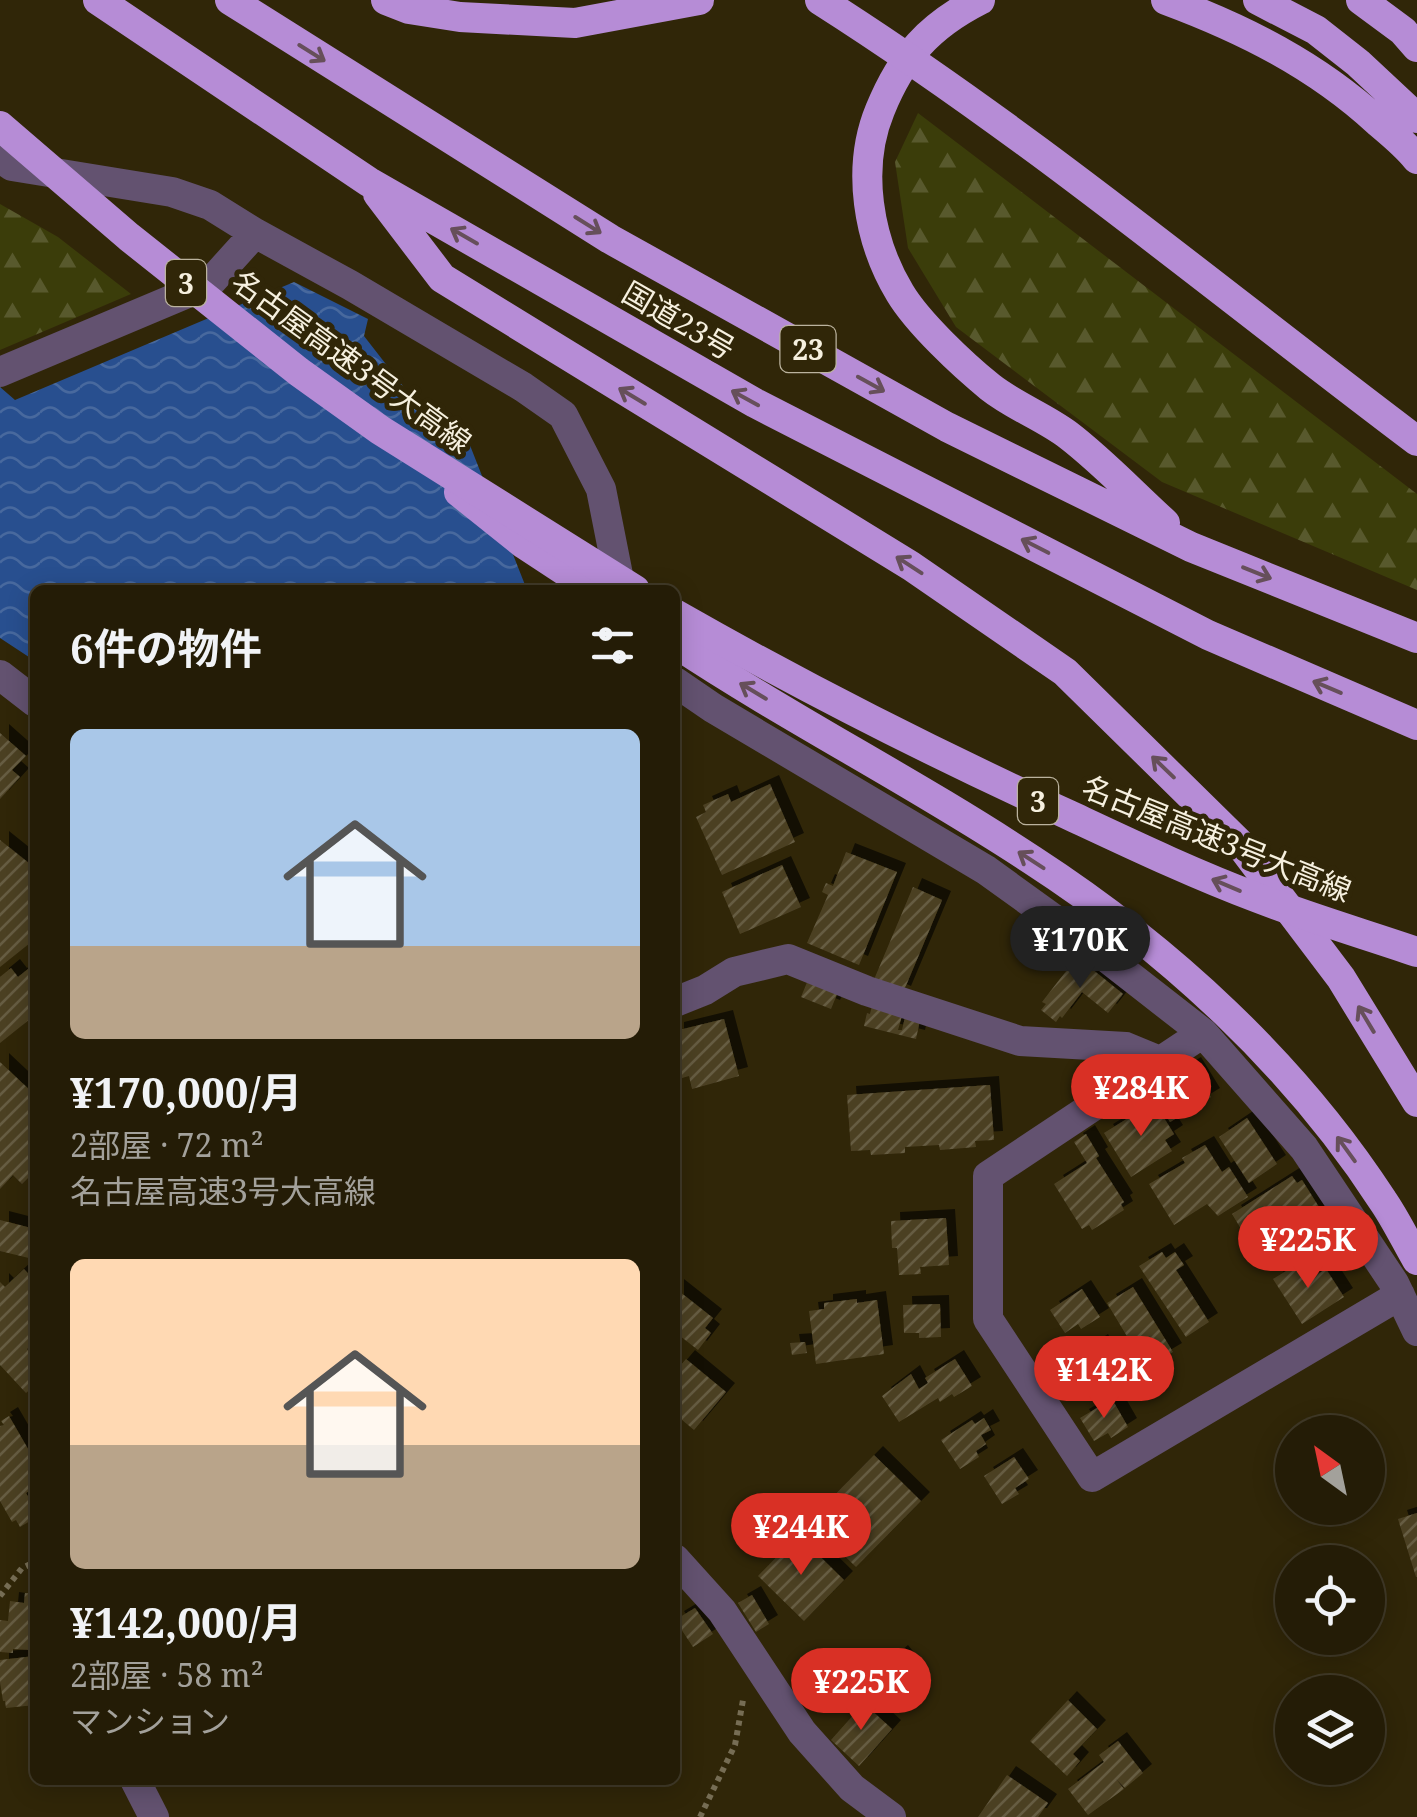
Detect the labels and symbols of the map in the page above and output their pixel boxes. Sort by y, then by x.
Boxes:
one-way arrow [297,43,326,63]
one-way arrow [573,215,601,235]
one-way arrow [450,226,478,246]
road number: 3 [166,260,206,306]
street label: 名古屋高速3号大高線 [224,260,480,462]
street label: 国道23号 [615,271,743,369]
road number: 23 [780,326,836,372]
one-way arrow [856,375,885,395]
one-way arrow [618,386,647,406]
one-way arrow [731,387,761,407]
one-way arrow [1020,536,1050,555]
one-way arrow [896,554,924,575]
one-way arrow [1241,566,1272,584]
one-way arrow [1313,677,1343,695]
one-way arrow [739,681,768,701]
one-way arrow [1151,755,1175,779]
street label: 名古屋高速3号大高線 [1076,765,1358,911]
road number: 3 [1018,778,1058,824]
one-way arrow [1017,849,1045,870]
one-way arrow [1211,875,1242,893]
pin: ¥170K [1010,906,1150,991]
one-way arrow [1356,1005,1376,1034]
pin: ¥284K [1071,1054,1211,1139]
one-way arrow [1335,1136,1356,1163]
pin: ¥225K [1238,1206,1378,1291]
pin: ¥142K [1034,1336,1174,1421]
north arrow [1275,1415,1385,1525]
pin: ¥244K [731,1493,871,1578]
pin: ¥225K [791,1648,931,1733]

